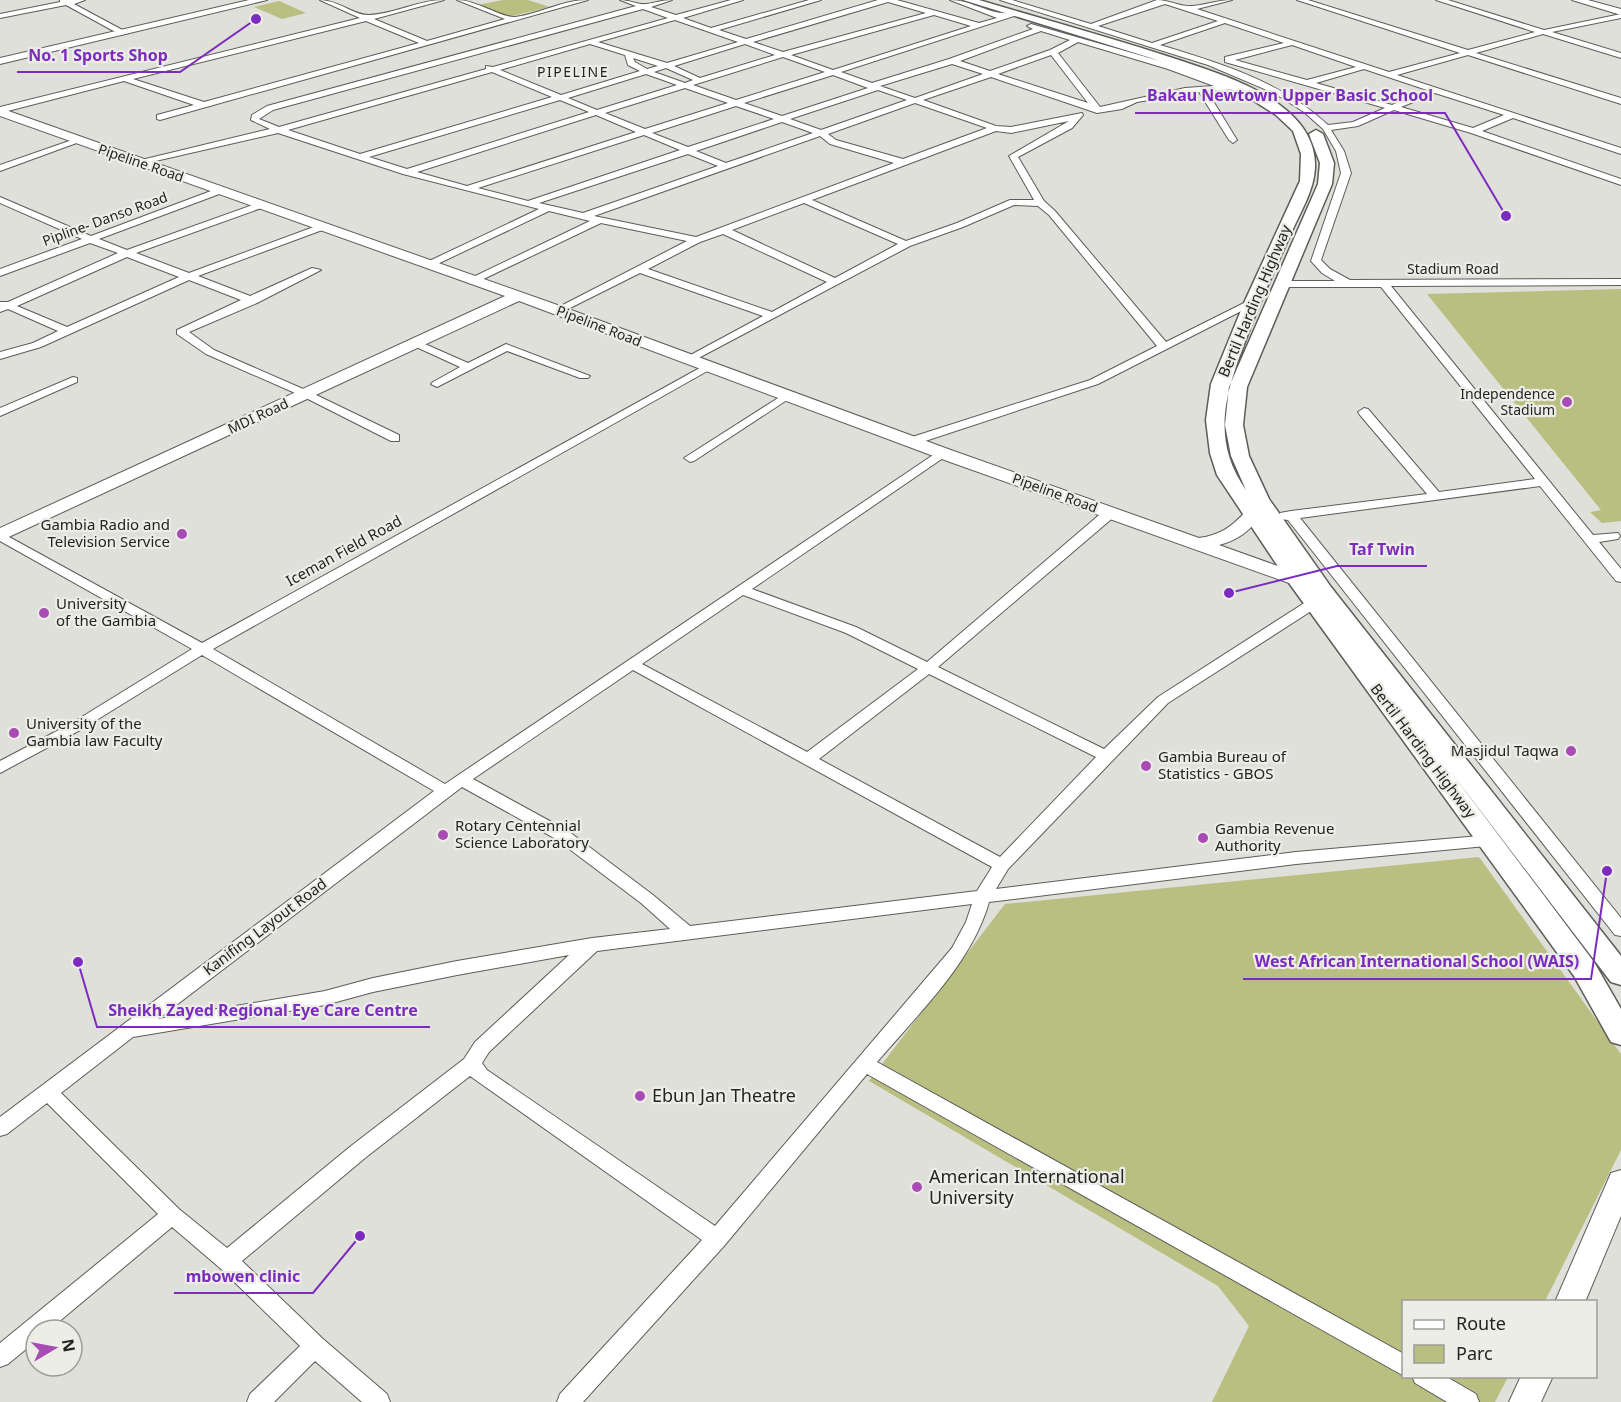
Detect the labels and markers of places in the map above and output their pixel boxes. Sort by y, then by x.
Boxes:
callout: No. 1 Sports Shop [17,38,180,72]
callout: Bakau Newtown Upper Basic School [1135,79,1445,113]
place label: Independence Stadium [1460,384,1555,419]
marker: Independence Stadium [1560,395,1574,409]
place label: Gambia Radio and Television Service [41,514,170,551]
marker: Gambia Radio and Television Service [175,527,189,541]
callout: Taf Twin [1337,532,1427,566]
place label: University of the Gambia [56,593,156,630]
marker: University of the Gambia [37,606,51,620]
place label: University of the Gambia law Faculty [26,713,163,750]
marker: University of the Gambia law Faculty [7,726,21,740]
place label: Masjidul Taqwa [1451,740,1559,760]
marker: Masjidul Taqwa [1564,744,1578,758]
place label: Gambia Bureau of Statistics - GBOS [1158,746,1287,783]
marker: Gambia Bureau of Statistics - GBOS [1139,759,1153,773]
place label: Rotary Centennial Science Laboratory [455,815,589,852]
place label: Gambia Revenue Authority [1215,818,1334,855]
marker: Rotary Centennial Science Laboratory [436,828,450,842]
marker: Gambia Revenue Authority [1196,831,1210,845]
callout: West African International School (WAIS) [1243,945,1591,979]
callout: Sheikh Zayed Regional Eye Care Centre [97,993,430,1027]
place label: Ebun Jan Theatre [652,1083,796,1107]
marker: Ebun Jan Theatre [633,1089,647,1103]
place label: American International University [929,1164,1125,1209]
marker: American International University [910,1180,924,1194]
callout: mbowen clinic [174,1259,313,1293]

